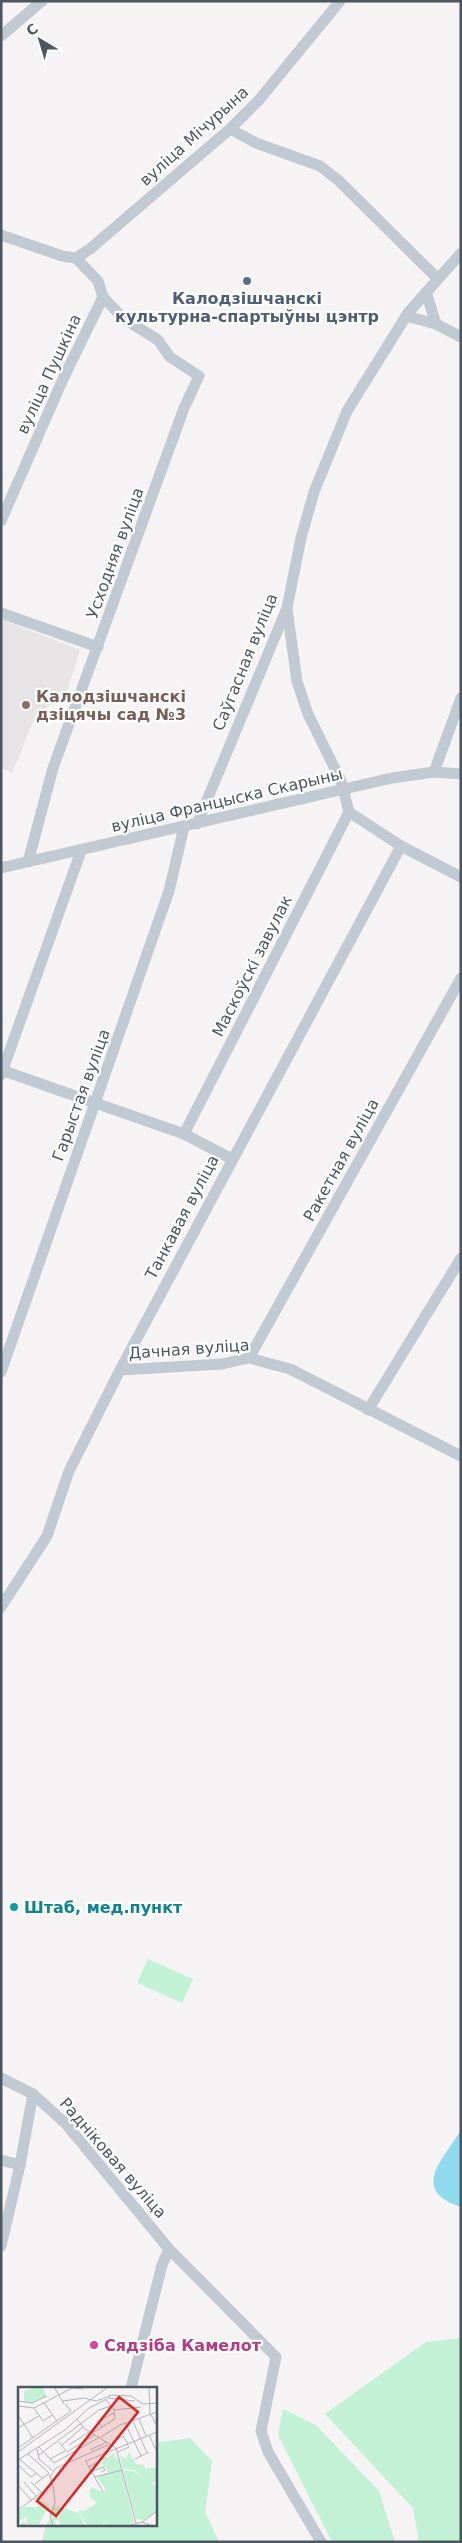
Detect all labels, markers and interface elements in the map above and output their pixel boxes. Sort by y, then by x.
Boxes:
north arrow [15,15,65,65]
text: С [23,20,41,39]
street label: вуліца Мічурына [136,82,252,190]
marker: Калодзішчанскі культурна-спартыўны цэнтр [241,275,253,287]
place label: Калодзішчанскі культурна-спартыўны цэнтр [115,289,379,326]
street label: вуліца Пушкіна [13,311,85,437]
street label: Усходняя вуліца [82,485,148,621]
street label: Саўгасная вуліца [209,590,281,734]
place label: Калодзішчанскі дзіцячы сад №3 [36,687,186,724]
marker: Калодзішчанскі дзіцячы сад №3 [20,699,32,711]
street label: вуліца Францыска Скарыны [109,764,345,836]
street label: Маскоўскі завулак [208,892,296,1040]
street label: Гарыстая вуліца [48,1026,114,1164]
street label: Ракетная вуліца [299,1095,383,1225]
street label: Танкавая вуліца [141,1152,223,1283]
street label: Дачная вуліца [128,1335,250,1363]
place label: Штаб, мeд.пункт [24,1898,183,1917]
marker: Штаб, мeд.пункт [8,1901,20,1913]
street label: Радніковая вуліца [56,2094,170,2222]
place label: Сядзіба Камелот [104,2336,262,2355]
marker: Сядзіба Камелот [88,2339,100,2351]
inset map [18,2387,156,2526]

